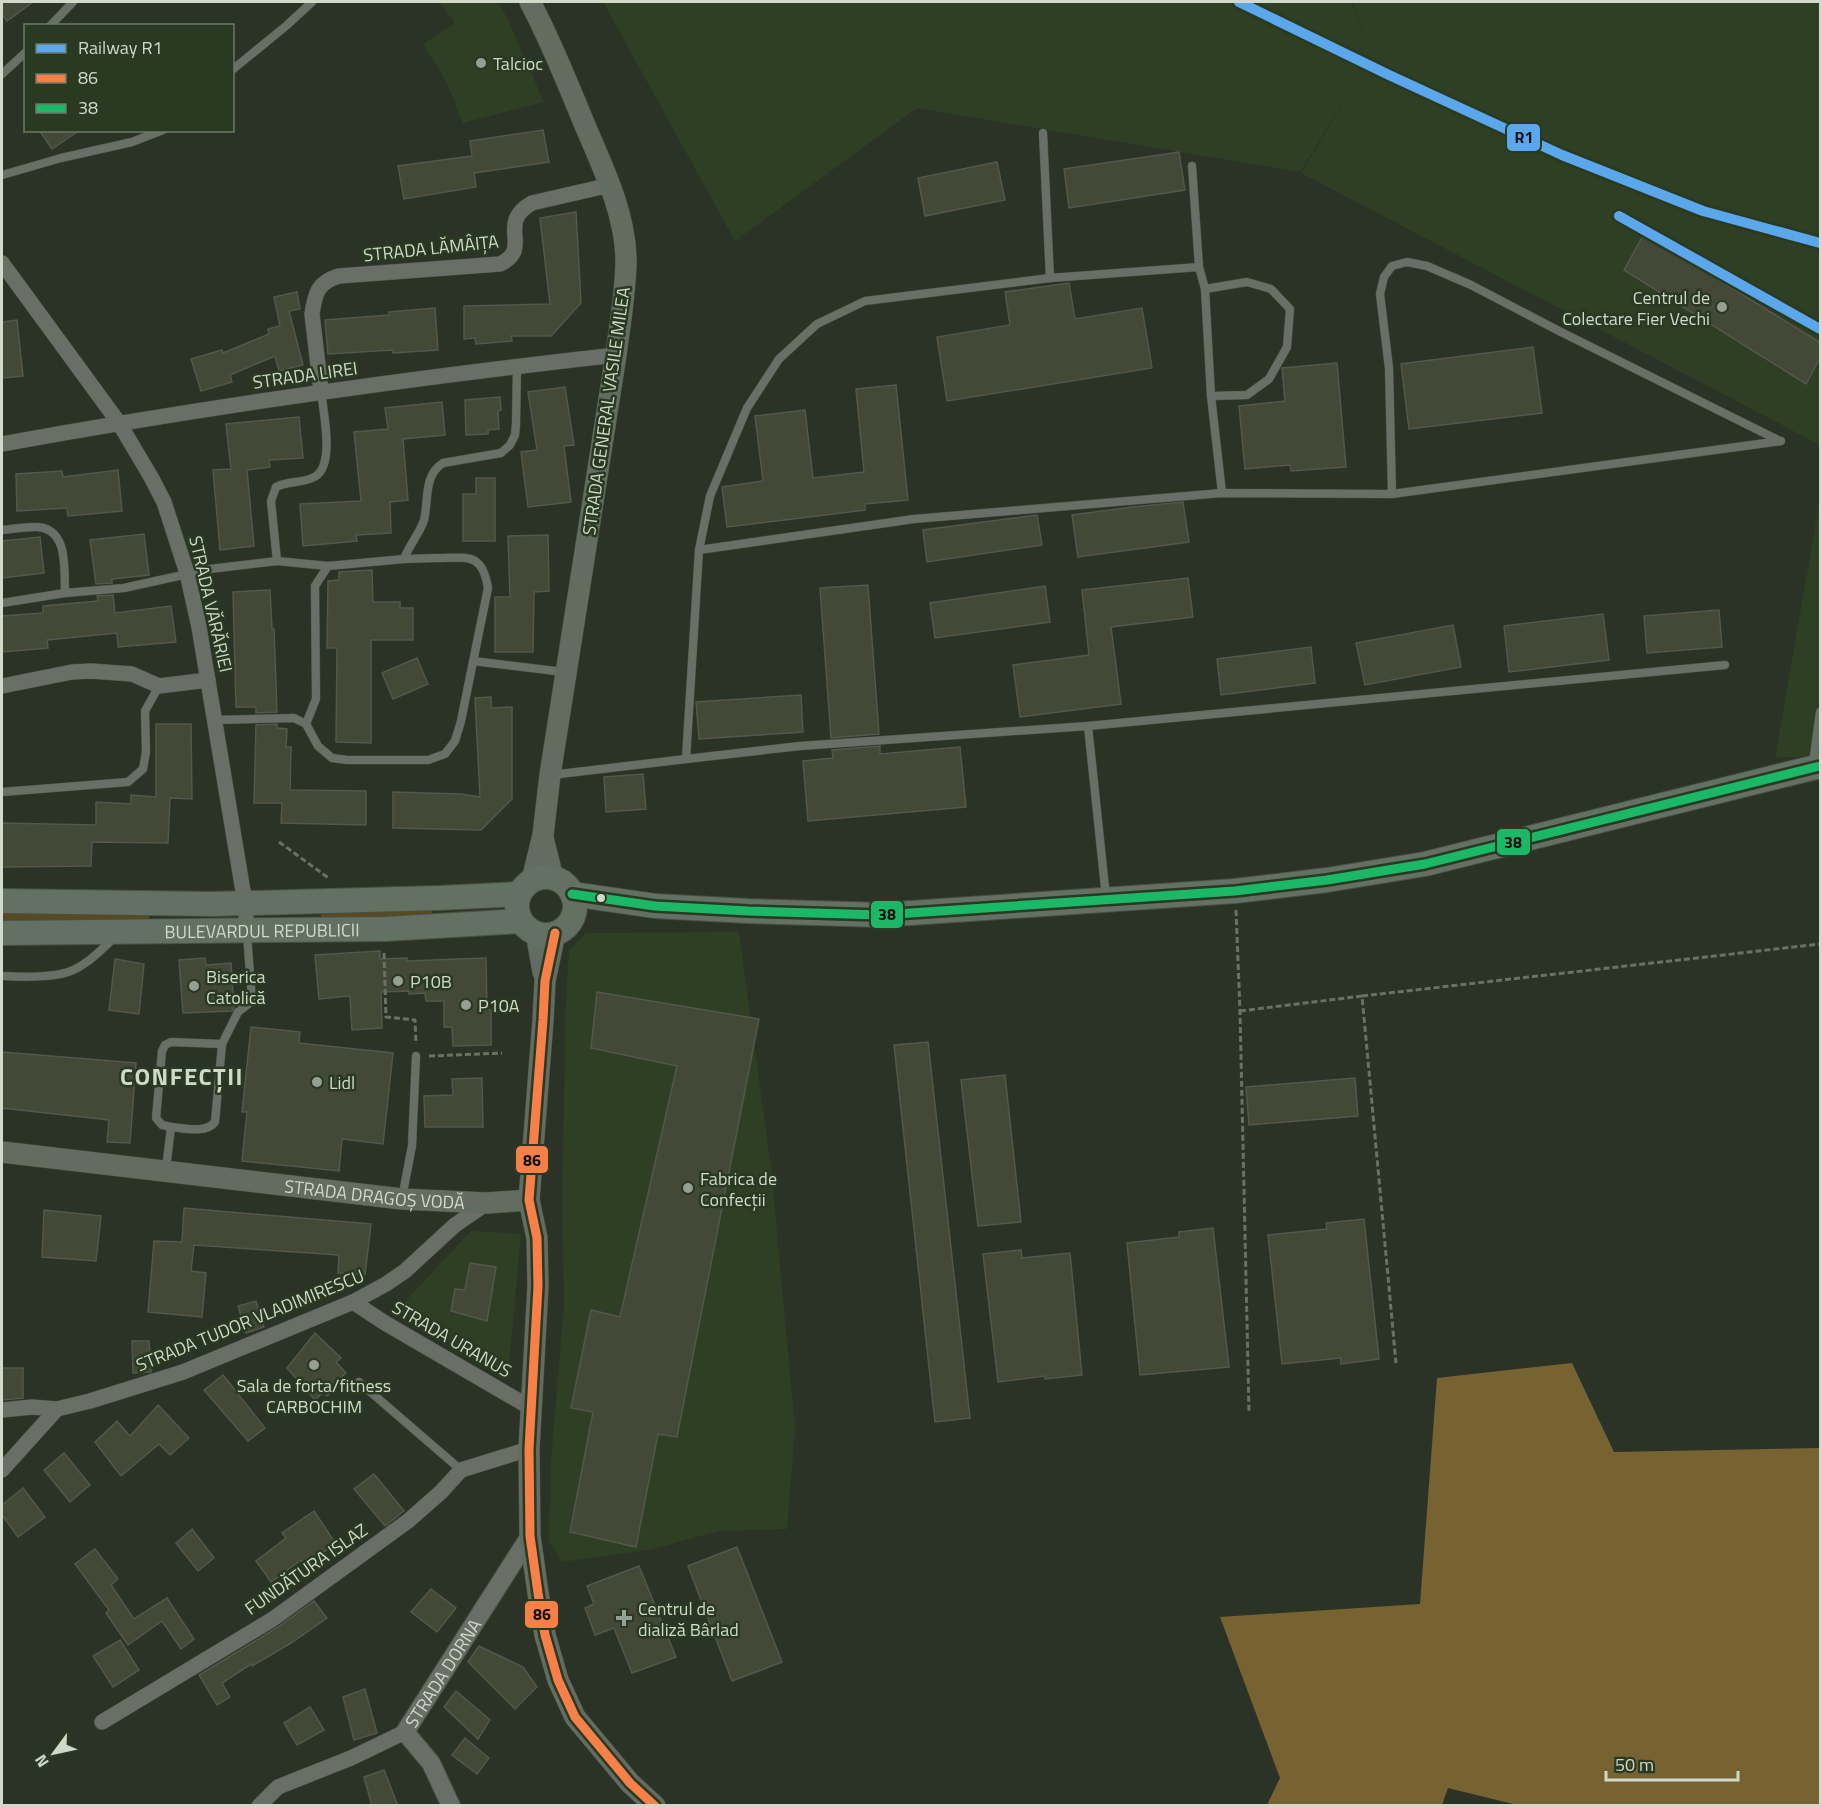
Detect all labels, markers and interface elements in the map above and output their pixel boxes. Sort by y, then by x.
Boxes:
legend [24,24,234,132]
text: Railway R1 [78,34,163,61]
place label: Talcioc [493,50,543,77]
marker: Talcioc [474,56,488,70]
text: 86 [78,64,98,91]
text: 38 [78,94,98,121]
line badge: R1 [1506,123,1541,152]
text: R1 [1515,125,1533,149]
street label: STRADA LĂMÂIȚA [362,227,500,269]
place label: Centrul de Colectare Fier Vechi [1562,284,1710,332]
street label: STRADA GENERAL VASILE MILEA [575,285,637,537]
marker: Centrul de Colectare Fier Vechi [1715,300,1729,314]
street label: STRADA LIREI [251,354,359,396]
street label: STRADA VĂRĂRIEI [182,533,240,675]
line badge: 38 [1496,828,1531,856]
text: 38 [1504,830,1522,854]
unlabelled marker [595,892,607,904]
line badge: 38 [870,900,904,929]
text: 38 [878,902,896,926]
street label: BULEVARDUL REPUBLICII [164,916,360,945]
place label: Biserica Catolică [206,963,266,1011]
place label: P10B [410,968,452,995]
marker: P10B [391,974,405,988]
marker: Biserica Catolică [187,979,201,993]
place label: P10A [478,992,520,1019]
marker: P10A [459,998,473,1012]
district label: CONFECȚII [120,1058,244,1094]
place label: Lidl [329,1069,355,1096]
marker: Lidl [310,1075,324,1089]
line badge: 86 [515,1145,549,1174]
text: 86 [523,1148,541,1172]
place label: Fabrica de Confecții [700,1165,777,1213]
street label: STRADA DRAGOȘ VODĂ [283,1172,466,1215]
marker: Fabrica de Confecții [681,1181,695,1195]
street label: STRADA TUDOR VLADIMIRESCU [132,1262,368,1378]
street label: STRADA URANUS [387,1294,517,1384]
marker: Sala de forta/fitness CARBOCHIM [307,1358,321,1372]
place label: Sala de forta/fitness CARBOCHIM [237,1372,391,1420]
street label: FUNDĂTURA ISLAZ [239,1517,373,1621]
place label: Centrul de dializă Bârlad [638,1595,739,1643]
line badge: 86 [524,1600,559,1629]
text: 86 [533,1602,551,1626]
marker: Centrul de dializă Bârlad [615,1609,633,1627]
street label: STRADA DORNA [398,1613,488,1733]
north arrow [24,1723,84,1783]
scale bar [1606,1744,1738,1782]
text: N [28,1750,55,1772]
text: 50 m [1615,1751,1654,1778]

